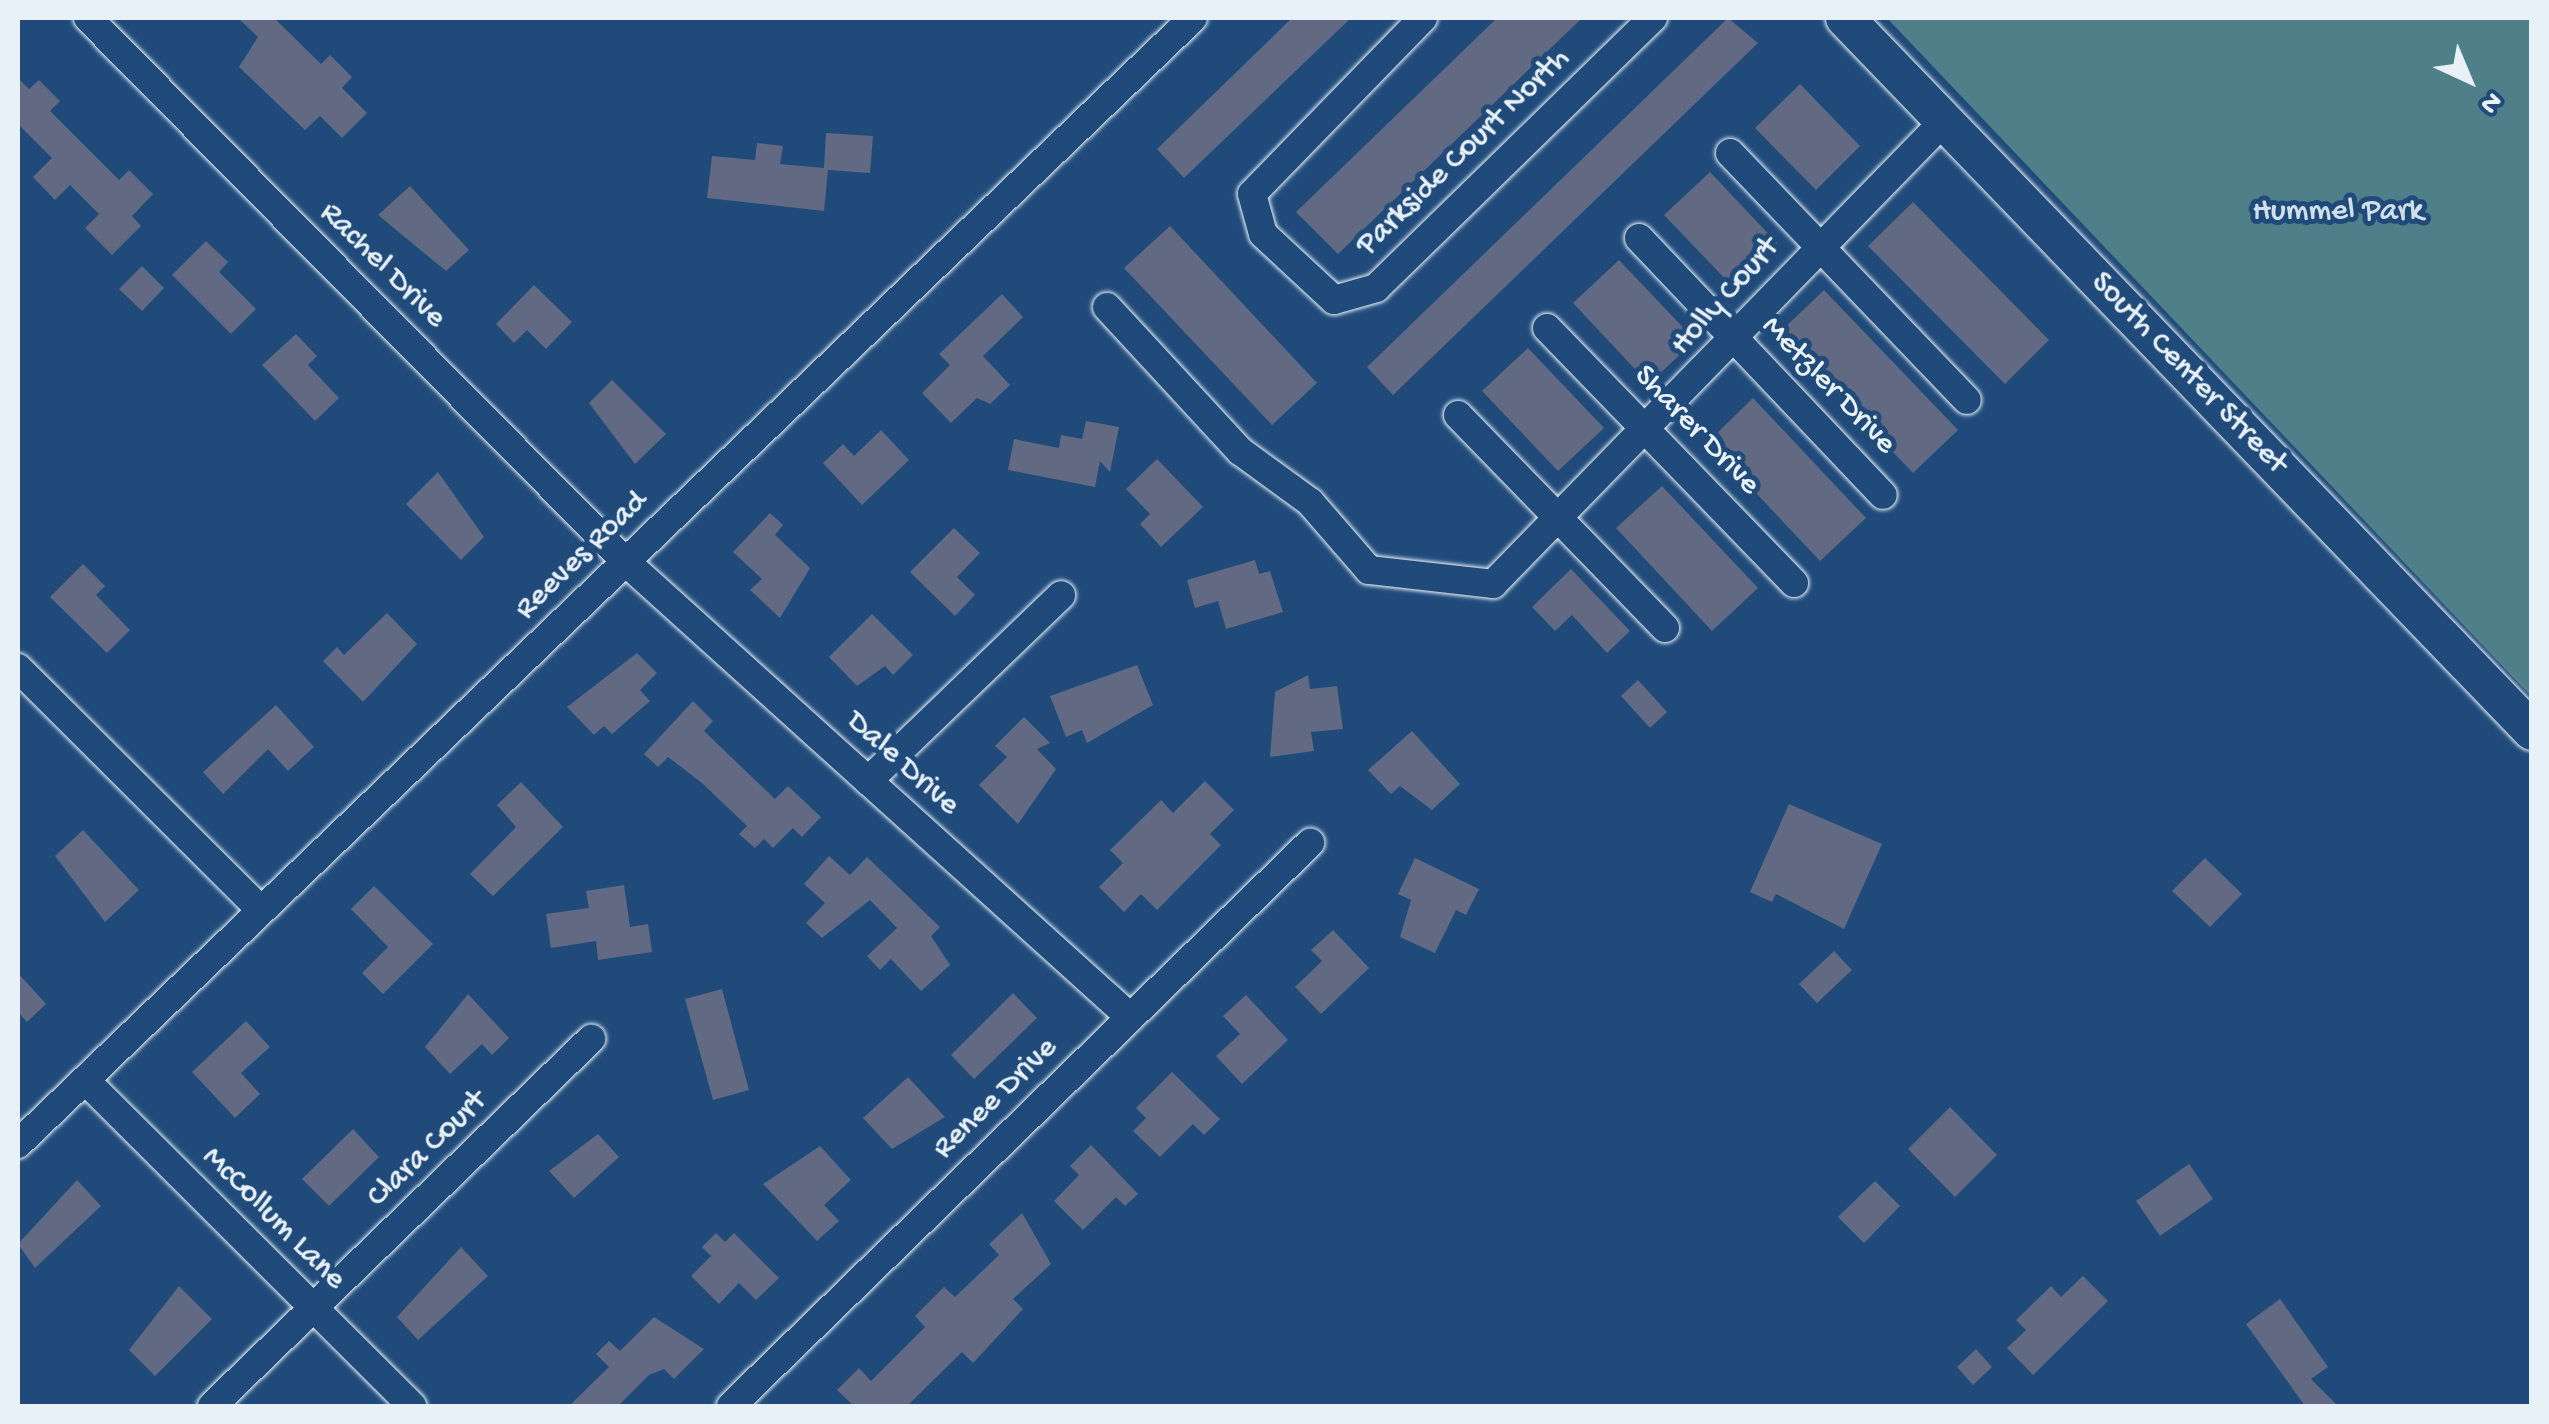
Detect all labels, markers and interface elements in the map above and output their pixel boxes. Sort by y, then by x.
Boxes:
north arrow [2419,30,2519,130]
street label: Parkside Court North [1349,41,1579,265]
text: N [2472,84,2508,120]
park label: Hummel Park [2253,193,2423,231]
street label: Rachel Drive [311,195,453,337]
street label: Holly Court [1663,230,1789,364]
street label: South Center Street [2081,265,2295,483]
street label: Metzler Drive [1752,309,1904,463]
street label: Sharer Drive [1624,358,1768,504]
street label: Reeves Road [508,483,656,629]
street label: Dale Drive [837,703,967,825]
street label: Renee Drive [926,1030,1066,1168]
street label: Clara Court [360,1083,496,1217]
street label: McCollum Lane [193,1139,353,1299]

